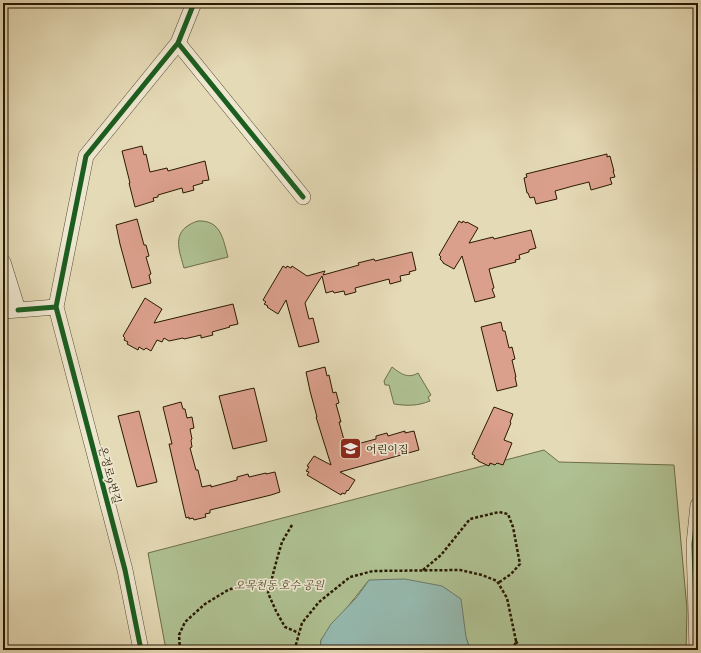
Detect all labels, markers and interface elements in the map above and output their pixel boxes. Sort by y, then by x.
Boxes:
school or university icon: 어린이집 [337,436,363,462]
place label: 어린이집 [366,443,409,456]
street label: 온정로9번길 [96,445,123,505]
park label: 오목천동 호수 공원 [234,579,325,592]

